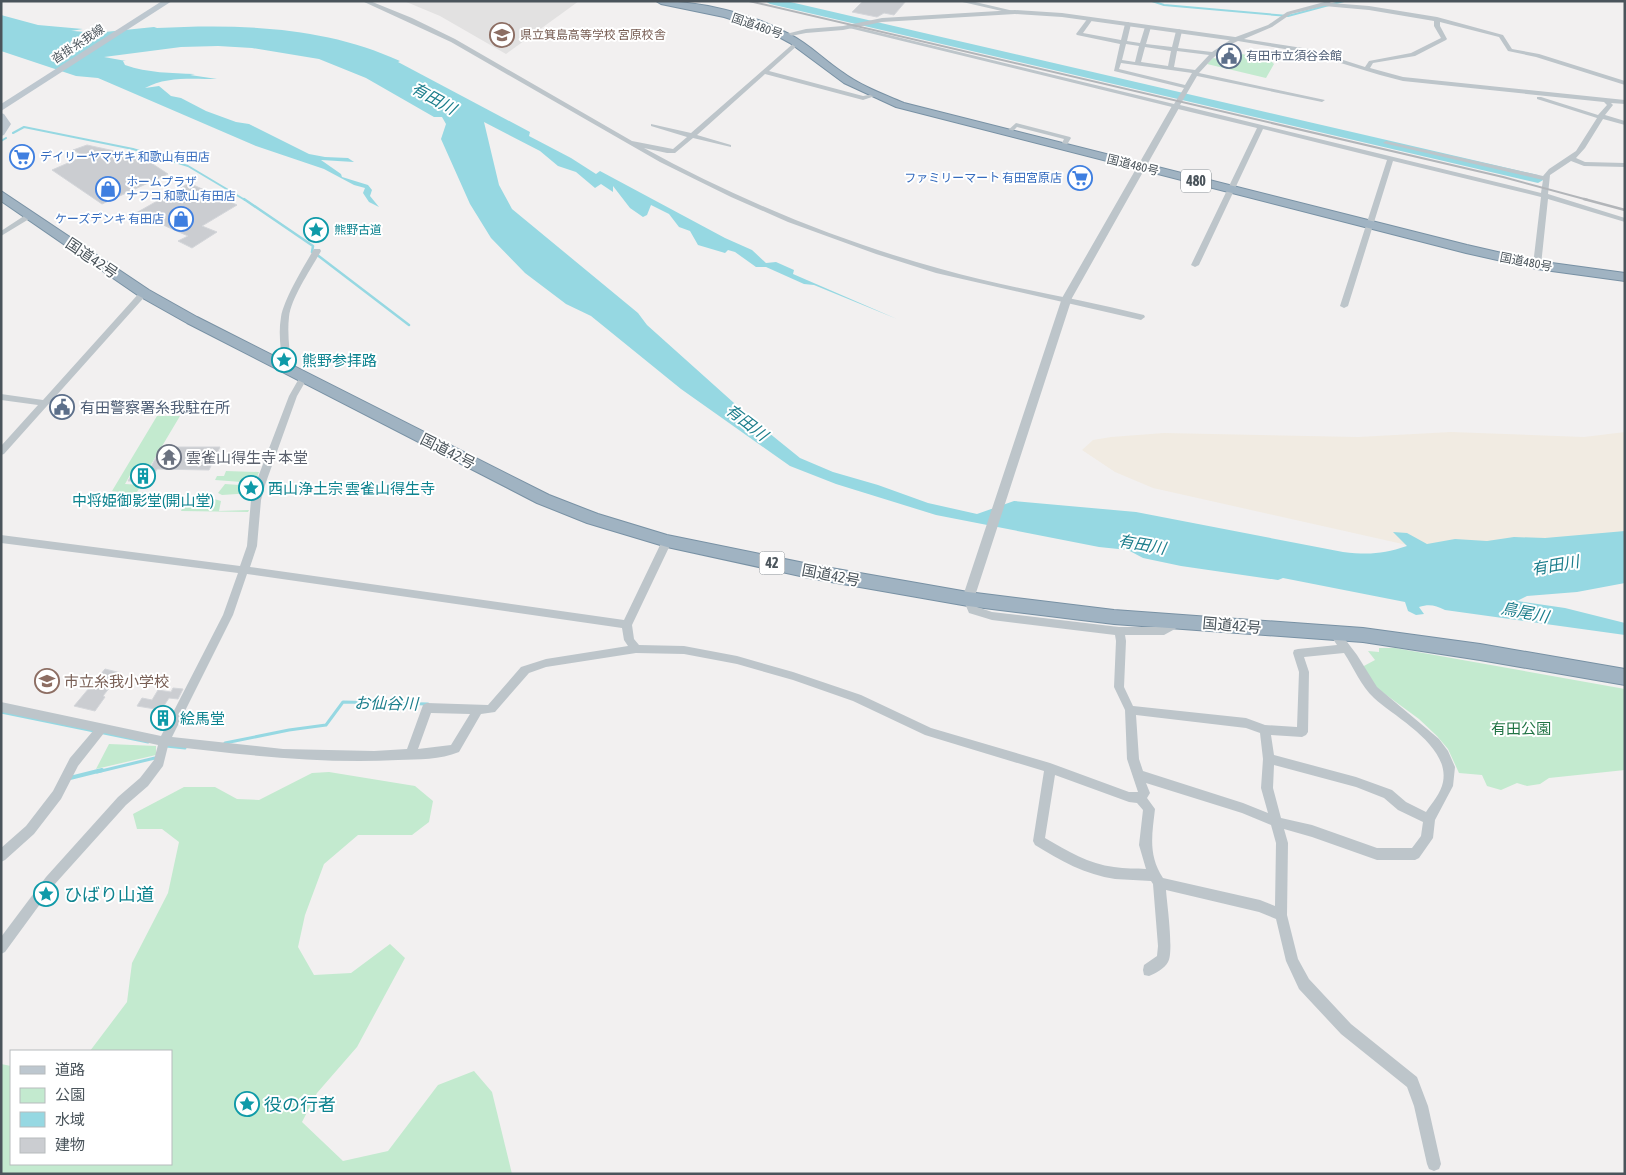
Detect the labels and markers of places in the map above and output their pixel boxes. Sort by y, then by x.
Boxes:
school or university icon: 県立箕島高等学校 宮原校舎 [489,22,515,48]
place label: 県立箕島高等学校 宮原校舎 [520,28,666,42]
public building icon: 有田市立須谷会館 [1216,43,1242,69]
place label: 有田市立須谷会館 [1246,49,1342,63]
supermarket icon: デイリーヤマザキ 和歌山有田店 [9,144,35,170]
place label: デイリーヤマザキ 和歌山有田店 [40,150,210,164]
supermarket icon: ファミリーマート 有田宮原店 [1067,165,1093,191]
place label: ファミリーマート 有田宮原店 [904,171,1062,185]
place label: ホームプラザ ナフコ 和歌山有田店 [126,175,236,203]
shop icon: ホームプラザ ナフコ 和歌山有田店 [95,176,121,202]
shop icon: ケーズデンキ 有田店 [168,206,194,232]
place label: ケーズデンキ 有田店 [55,212,164,226]
place icon: 熊野古道 [303,217,329,243]
place label: 熊野古道 [334,223,382,237]
place icon: 熊野参拝路 [271,347,297,373]
place label: 熊野参拝路 [302,352,377,369]
public building icon: 有田警察署糸我駐在所 [49,394,75,420]
place label: 有田警察署糸我駐在所 [80,399,230,416]
temple icon: 雲雀山得生寺 本堂 [156,444,182,470]
place label: 雲雀山得生寺 本堂 [186,449,308,466]
building icon: 中将姫御影堂(開山堂) [130,463,156,489]
place icon: 西山浄土宗 雲雀山得生寺 [238,475,264,501]
place label: 西山浄土宗 雲雀山得生寺 [268,480,435,497]
place label: 中将姫御影堂(開山堂) [72,492,214,509]
school or university icon: 市立糸我小学校 [34,668,60,694]
place label: 市立糸我小学校 [64,673,169,690]
building icon: 絵馬堂 [150,705,176,731]
place label: 絵馬堂 [180,710,225,727]
place icon: ひばり山道 [33,881,59,907]
place label: ひばり山道 [64,884,154,905]
place icon: 役の行者 [234,1091,260,1117]
place label: 役の行者 [264,1094,336,1115]

